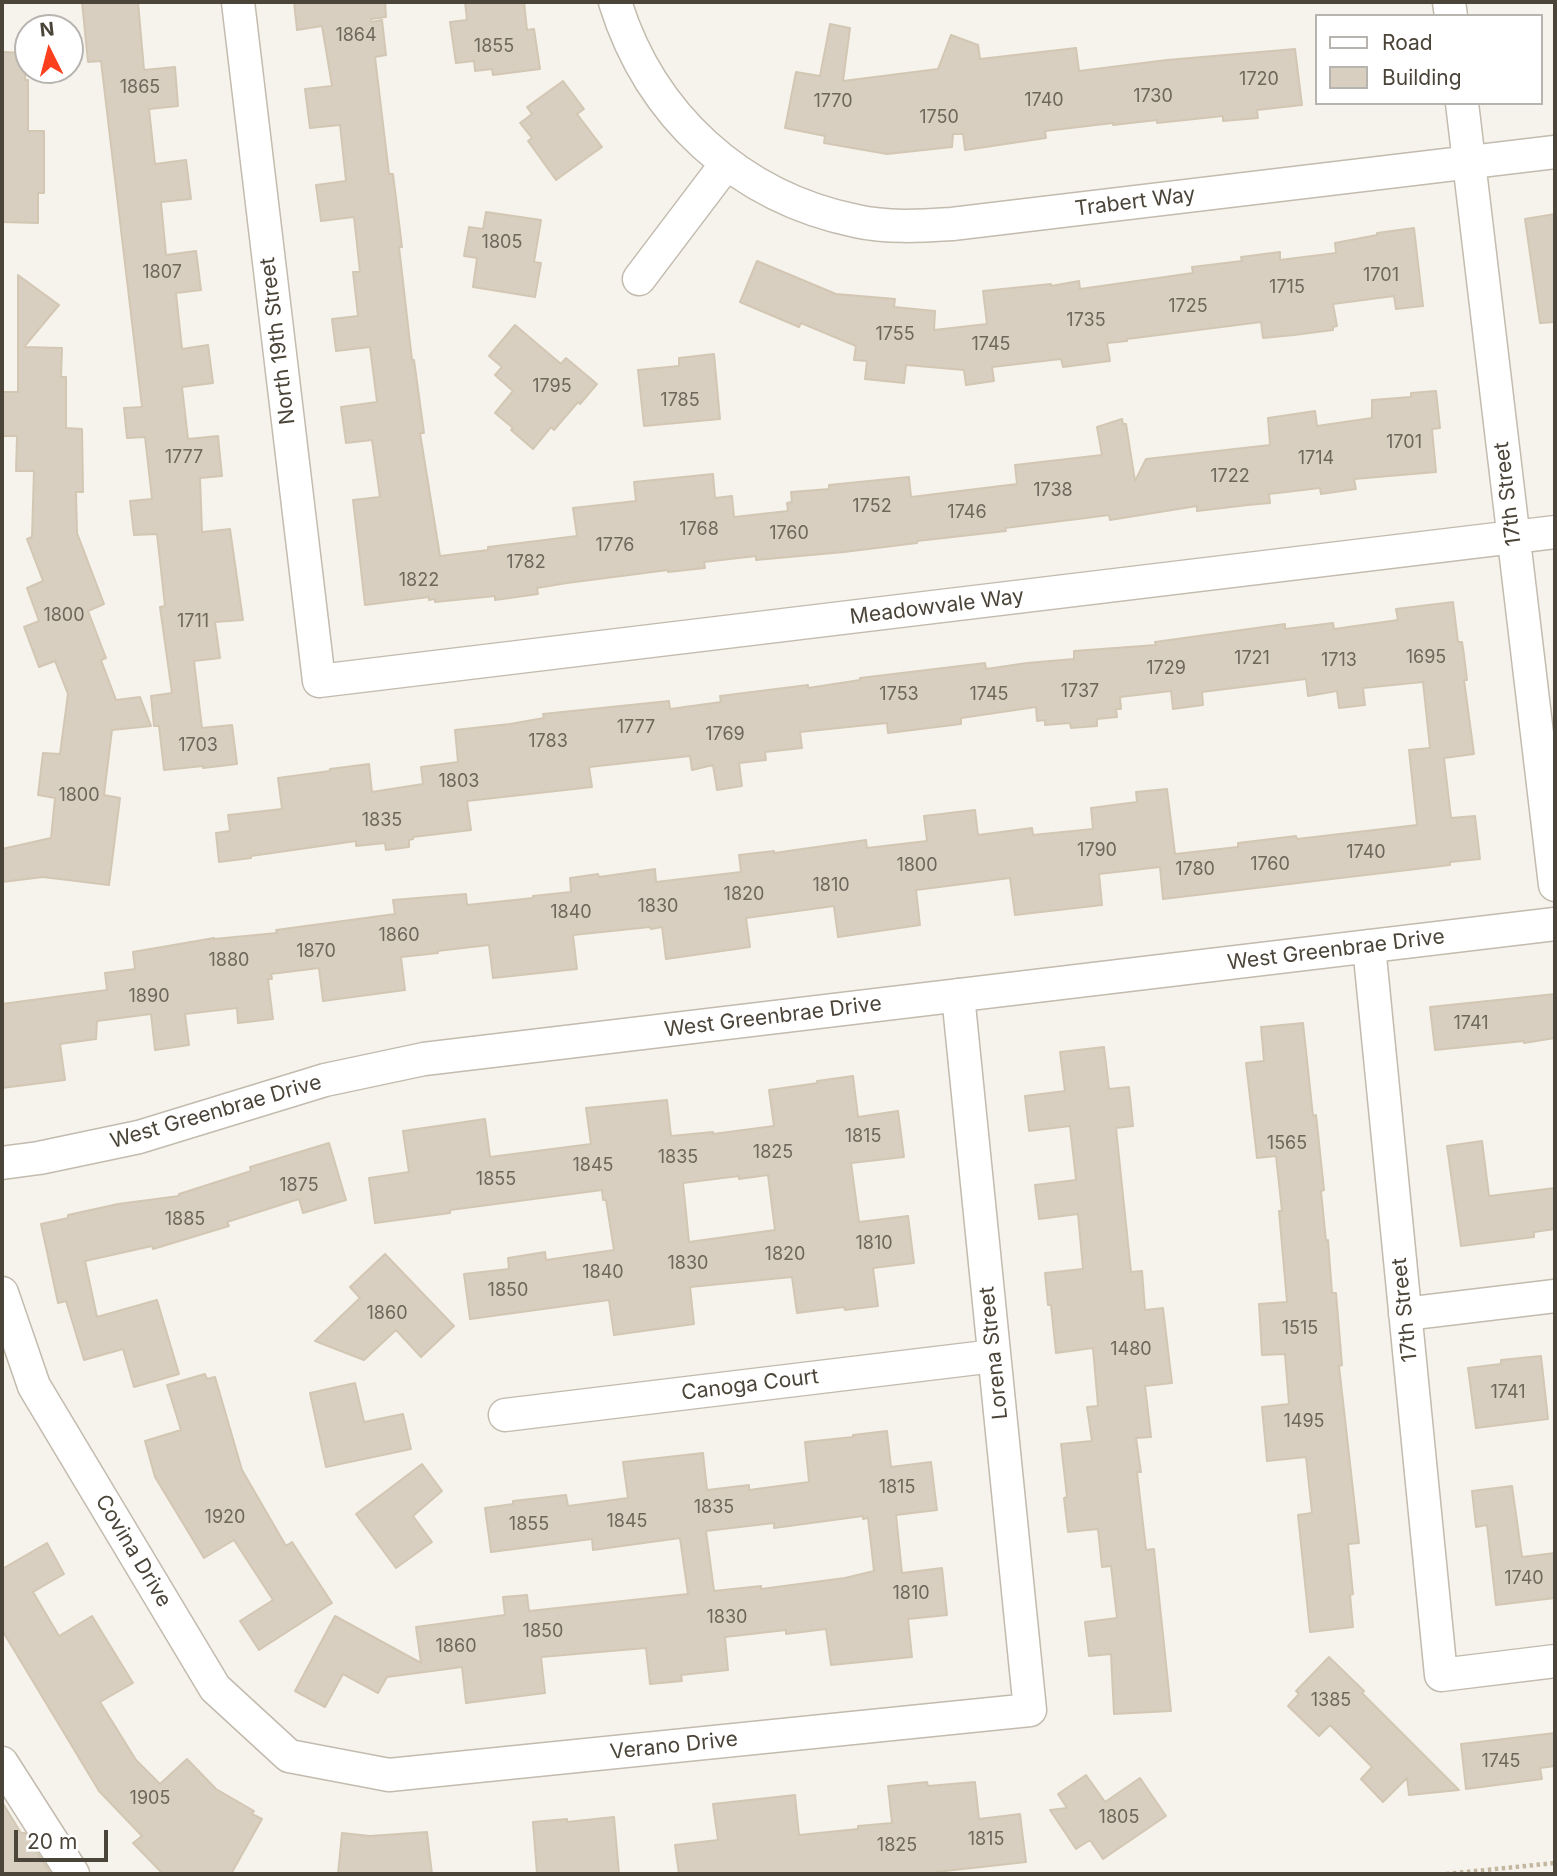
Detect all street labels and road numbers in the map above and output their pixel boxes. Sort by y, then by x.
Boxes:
street label: Trabert Way [1073,182,1197,222]
street label: North 19th Street [255,256,301,426]
street label: 17th Street [1489,440,1527,548]
street label: Meadowvale Way [849,584,1025,630]
street label: West Greenbrae Drive [1226,924,1446,976]
street label: West Greenbrae Drive [663,991,883,1043]
street label: West Greenbrae Drive [107,1070,325,1154]
street label: 17th Street [1387,1257,1423,1363]
street label: Lorena Street [974,1285,1014,1421]
street label: Canoga Court [680,1364,820,1406]
street label: Covina Drive [90,1490,176,1612]
street label: Verano Drive [609,1727,739,1765]

